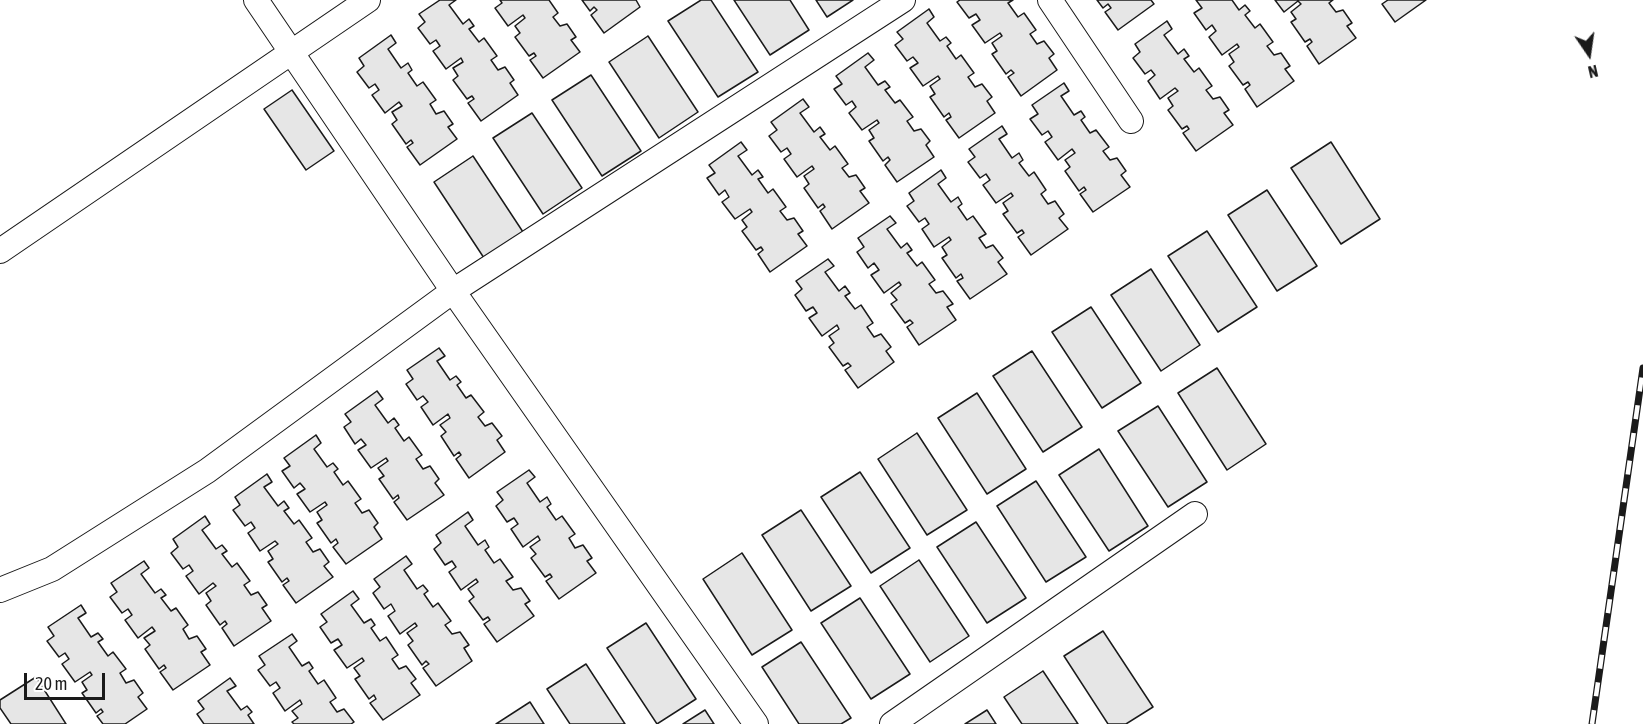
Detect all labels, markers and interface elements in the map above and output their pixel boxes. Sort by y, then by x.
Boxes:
north arrow [1559,24,1619,84]
text: N [1586,62,1600,81]
scale bar [27,661,108,699]
text: 20 m [35,673,67,694]

